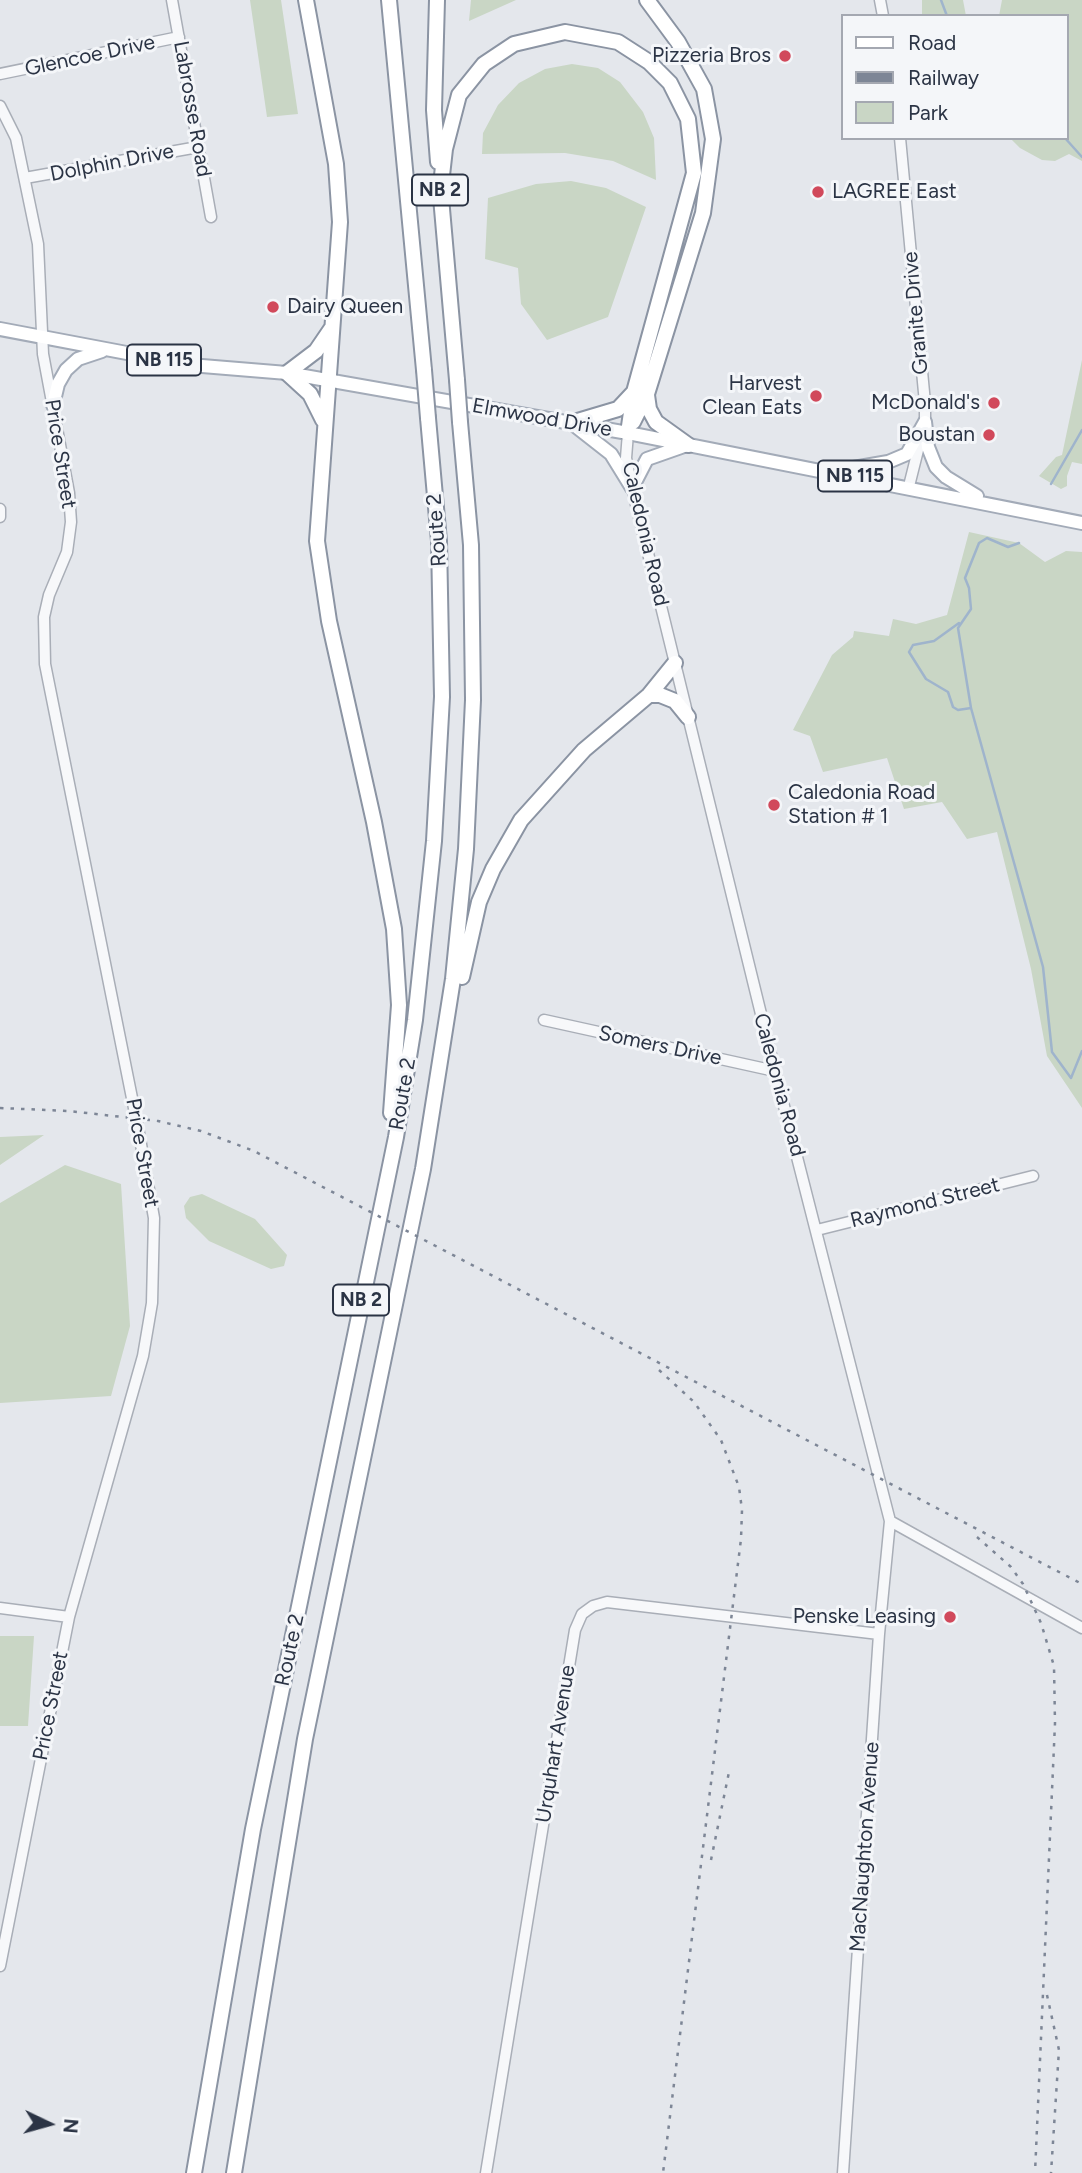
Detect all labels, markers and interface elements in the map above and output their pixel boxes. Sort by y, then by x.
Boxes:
legend [841,14,1068,140]
street label: Glencoe Drive [23,30,157,82]
text: Road [908,30,956,55]
street label: Labrosse Road [168,39,216,179]
place label: Pizzeria Bros [652,43,771,69]
marker: Pizzeria Bros [777,48,793,64]
text: Railway [908,65,979,90]
text: Park [908,100,948,125]
street label: Dolphin Drive [48,139,176,187]
road number: NB 2 [412,174,468,206]
place label: LAGREE East [832,179,957,205]
marker: LAGREE East [810,184,826,200]
street label: Granite Drive [898,250,934,376]
place label: Dairy Queen [287,294,403,320]
marker: Dairy Queen [265,299,281,315]
road number: NB 115 [127,344,201,376]
place label: Harvest Clean Eats [702,371,802,421]
marker: Harvest Clean Eats [808,388,824,404]
place label: McDonald's [871,390,980,416]
street label: Elmwood Drive [470,393,614,443]
marker: McDonald's [986,395,1002,411]
street label: Price Street [39,397,81,511]
place label: Boustan [898,422,975,448]
marker: Boustan [981,427,997,443]
street label: Caledonia Road [616,459,674,609]
road number: NB 115 [818,461,892,491]
street label: Route 2 [422,493,452,567]
place label: Caledonia Road Station # 1 [788,780,935,830]
marker: Caledonia Road Station # 1 [766,797,782,813]
street label: Caledonia Road [748,1011,810,1159]
street label: Somers Drive [596,1021,724,1071]
street label: Route 2 [384,1056,422,1132]
street label: Price Street [120,1096,164,1210]
street label: Raymond Street [848,1172,1002,1234]
road number: NB 2 [333,1284,389,1316]
place label: Penske Leasing [793,1604,936,1630]
marker: Penske Leasing [942,1609,958,1625]
street label: Route 2 [270,1612,310,1688]
street label: Price Street [28,1649,74,1763]
street label: Urquhart Avenue [531,1663,581,1825]
street label: MacNaughton Avenue [845,1741,885,1953]
north arrow [14,2089,84,2159]
text: N [58,2118,83,2134]

